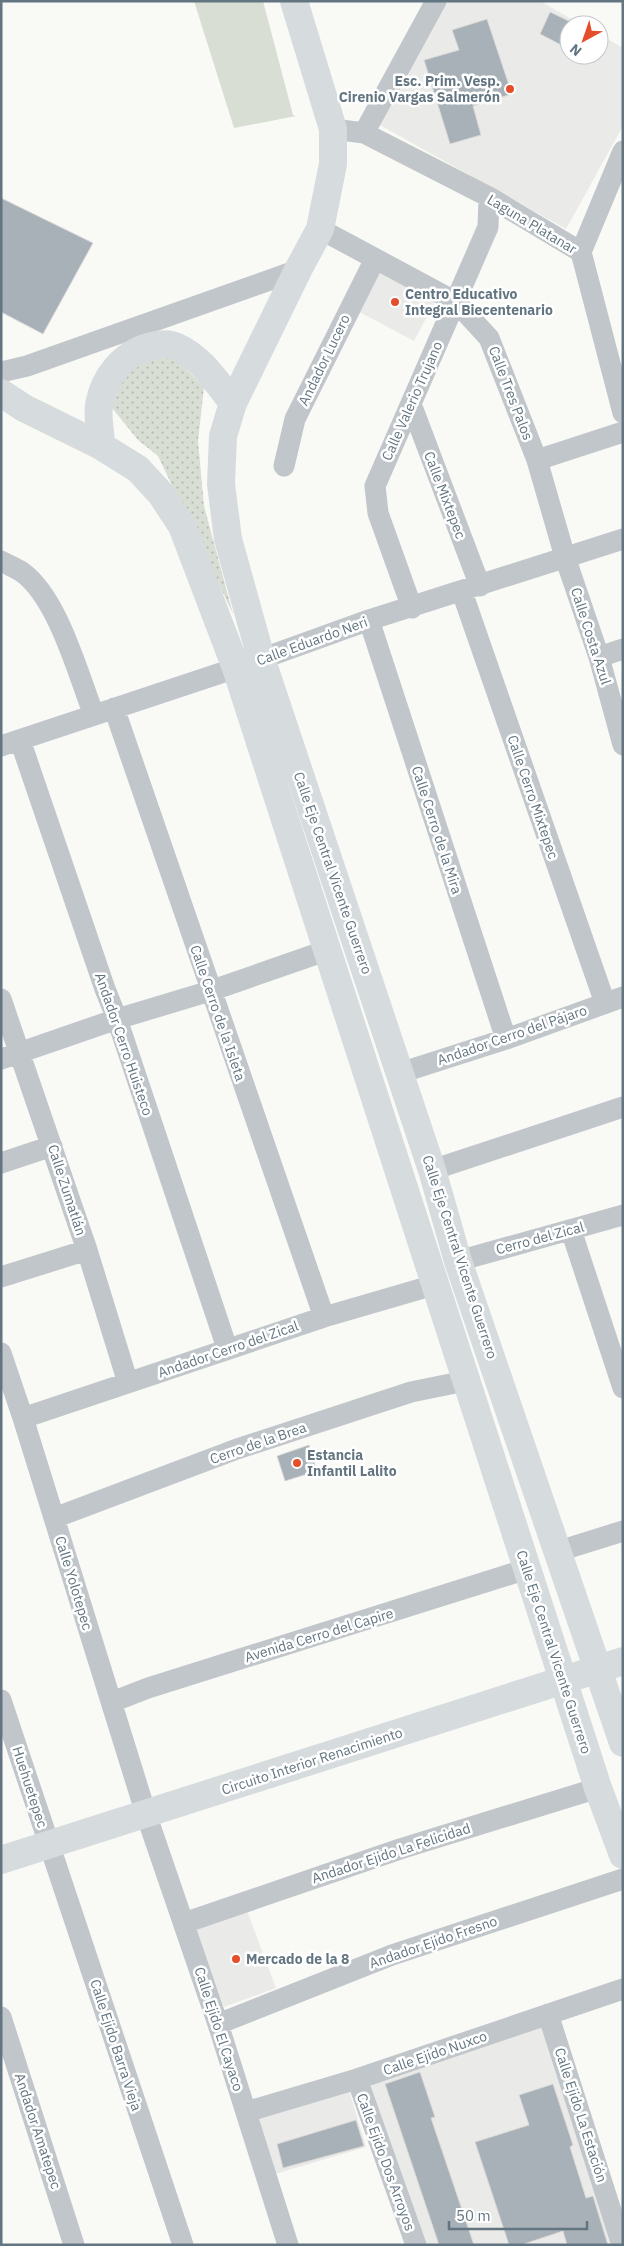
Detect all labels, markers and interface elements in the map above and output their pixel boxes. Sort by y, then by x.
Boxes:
north arrow [559,15,609,65]
text: N [566,40,585,60]
place label: Esc. Prim. Vesp. Cirenio Vargas Salmerón [339,72,500,106]
marker: Esc. Prim. Vesp. Cirenio Vargas Salmerón [504,83,516,95]
street label: Laguna Platanar [484,190,580,258]
place label: Centro Educativo Integral Biecentenario [405,285,553,319]
marker: Centro Educativo Integral Biecentenario [389,296,401,308]
street label: Andador Lucero [294,311,354,409]
street label: Calle Valerio Trujano [378,338,446,463]
street label: Calle Tres Palos [485,343,537,443]
street label: Calle Mixtepec [420,449,470,541]
street label: Calle Costa Azul [567,585,615,687]
street label: Calle Eduardo Neri [254,613,370,669]
street label: Calle Cerro Mixtepec [503,733,563,861]
street label: Calle Cerro de la Mira [408,764,466,897]
street label: Calle Eje Central Vicente Guerrero [290,769,376,977]
street label: Calle Cerro de la Isleta [186,943,250,1084]
street label: Andador Cerro Huisteco [91,970,157,1118]
street label: Andador Cerro del Pájaro [435,1001,589,1069]
street label: Calle Zumatlán [44,1142,90,1238]
street label: Calle Eje Central Vicente Guerrero [419,1153,502,1361]
street label: Cerro del Zical [494,1218,586,1258]
street label: Andador Cerro del Zical [155,1316,301,1382]
street label: Cerro de la Brea [207,1418,309,1468]
place label: Estancia Infantil Lalito [307,1446,397,1480]
marker: Estancia Infantil Lalito [291,1457,303,1469]
street label: Calle Yolotepec [51,1534,97,1632]
street label: Calle Eje Central Vicente Guerrero [513,1548,596,1756]
street label: Avenida Cerro del Capire [242,1604,396,1666]
street label: Circuito Interior Renacimiento [219,1723,405,1799]
street label: Huehuetepec [8,1744,52,1830]
street label: Andador Ejido La Felicidad [309,1819,473,1887]
street label: Andador Ejido Fresno [367,1912,500,1972]
place label: Mercado de la 8 [246,1950,349,1968]
marker: Mercado de la 8 [230,1953,242,1965]
street label: Calle Ejido El Cayaco [190,1965,248,2094]
street label: Calle Ejido Barra Vieja [86,1977,146,2114]
street label: Calle Ejido Nuxco [381,2027,489,2079]
street label: Calle Ejido La Estación [551,2045,611,2185]
street label: Andador Amatepec [11,2071,65,2191]
street label: Calle Ejido Dos Arroyos [353,2091,419,2233]
scale bar [449,2198,586,2230]
text: 50 m [456,2206,491,2225]

